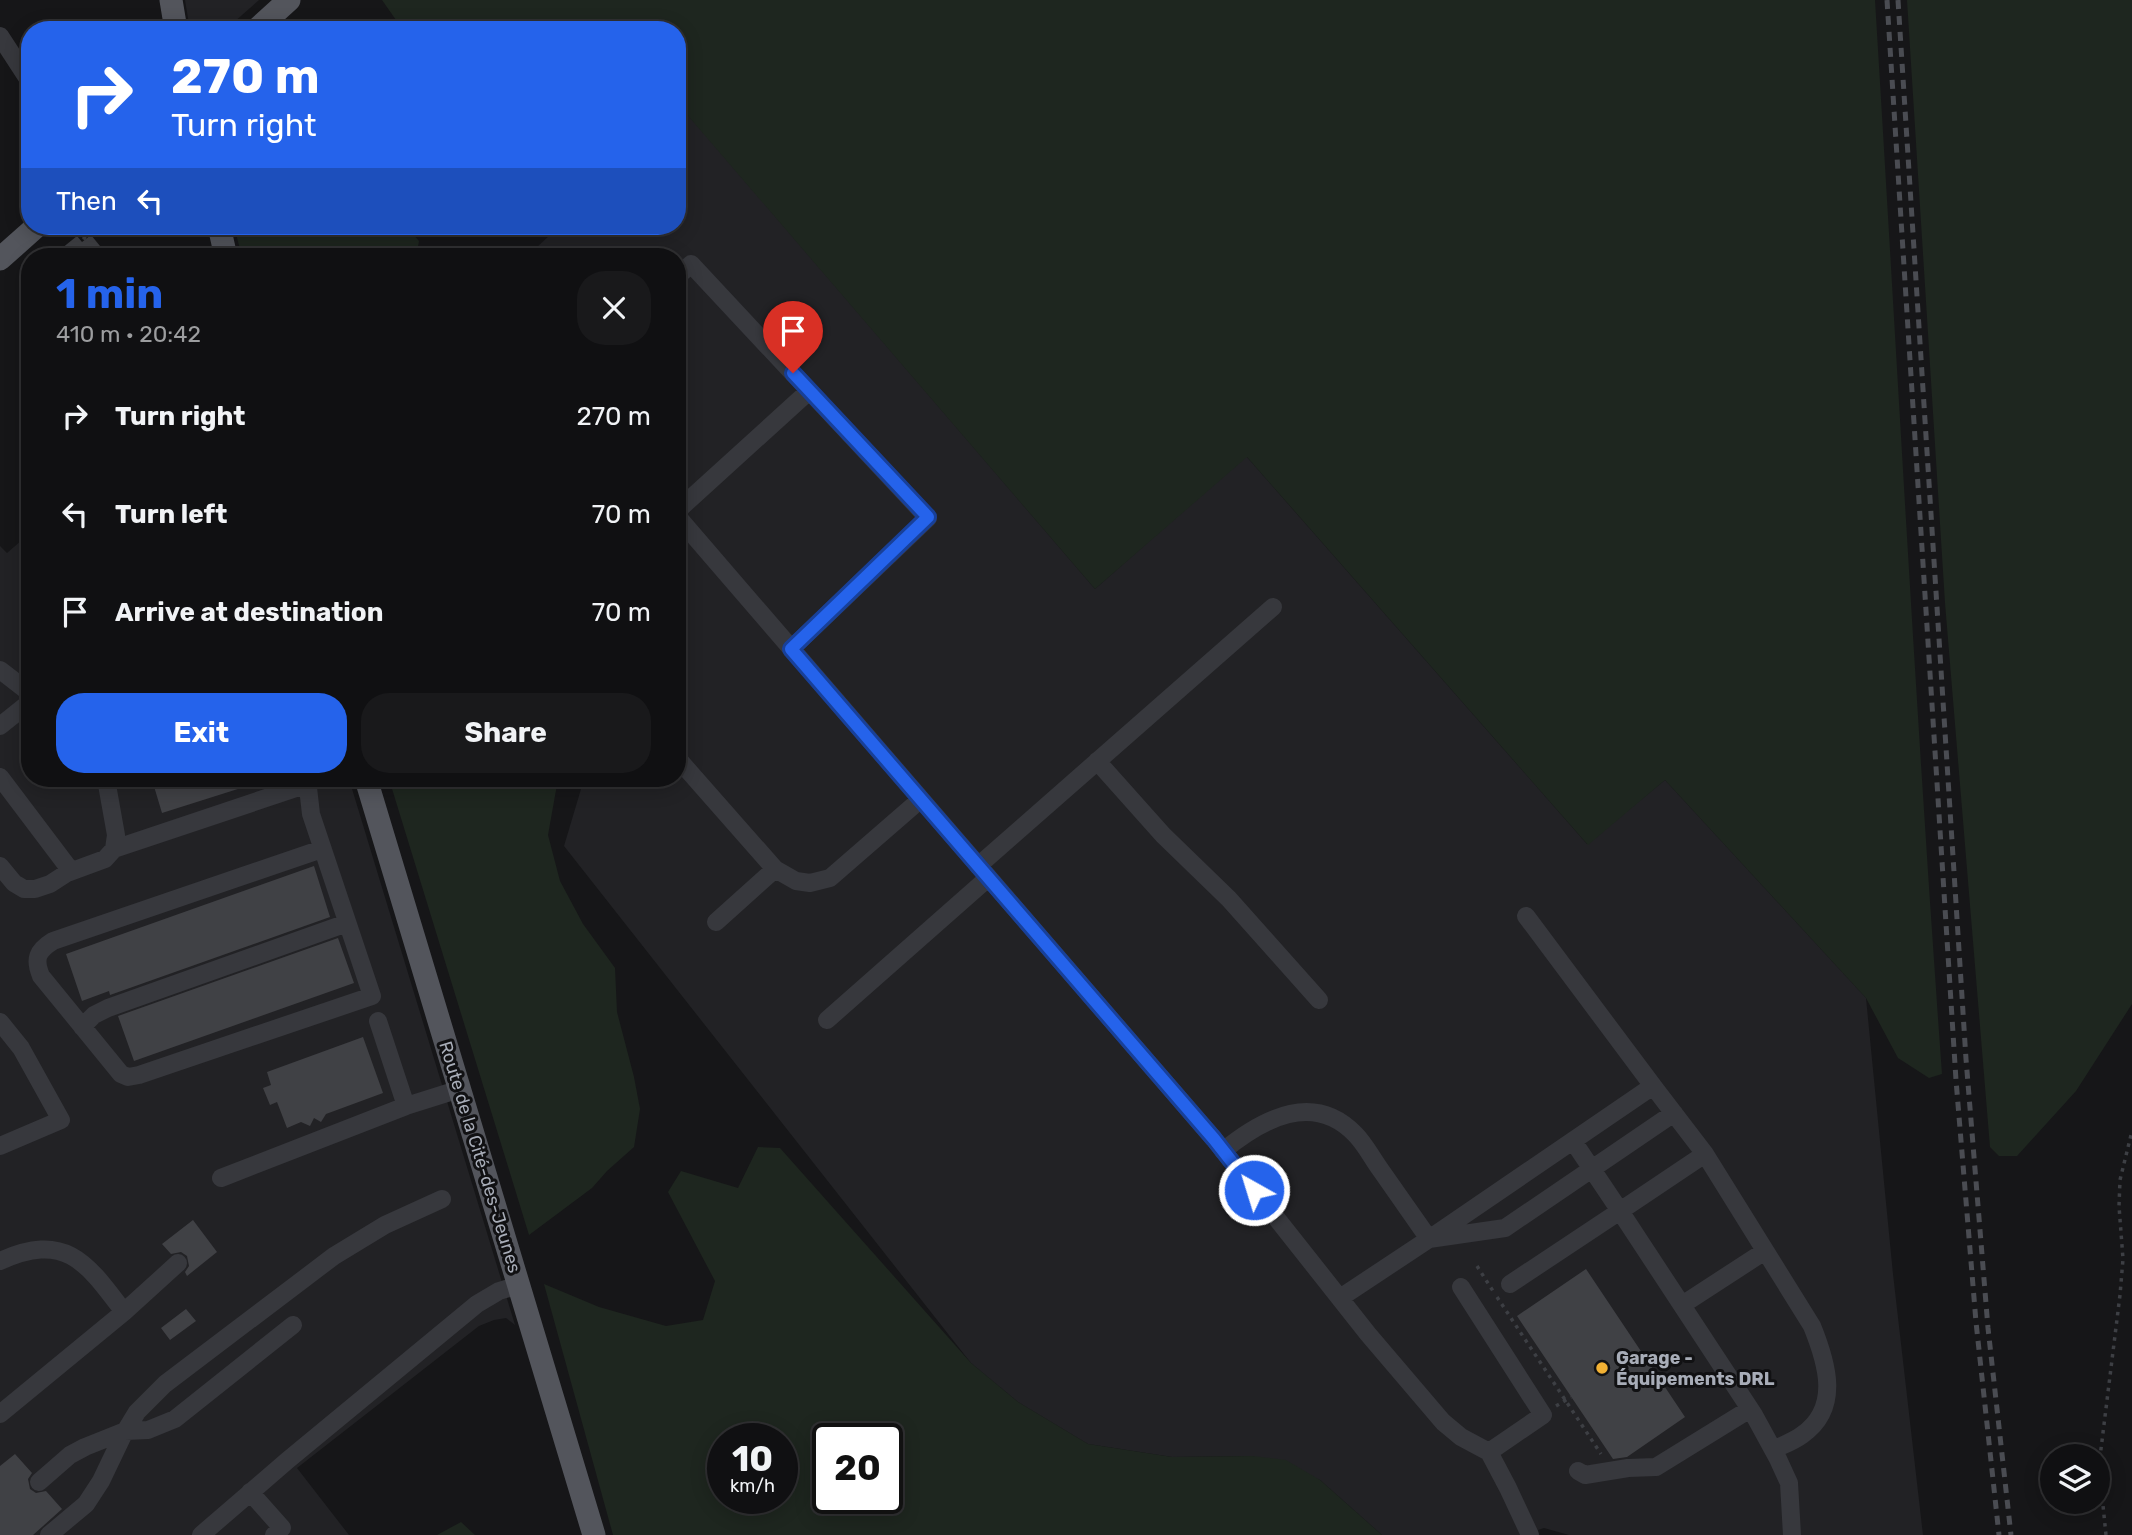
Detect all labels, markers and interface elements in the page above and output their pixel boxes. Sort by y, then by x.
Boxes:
text: 270 m [171,47,320,105]
icon: right [56,49,147,140]
text: Turn right [171,106,316,144]
icon: left [131,182,169,220]
text: Then [56,186,117,217]
text: 1 min [56,269,163,319]
button: close [577,271,651,345]
pin [763,301,823,373]
icon: arrive [774,312,812,350]
text: 410 m · 20:42 [56,320,201,348]
icon: right [56,397,94,435]
text: Turn right [115,401,245,432]
text: 270 m [576,401,651,432]
icon: left [56,495,94,533]
text: Turn left [115,499,227,530]
text: 70 m [592,499,651,530]
icon: arrive [56,593,94,631]
text: Arrive at destination [115,597,383,628]
text: 70 m [592,597,651,628]
button: Exit [56,693,347,773]
button: Share [361,693,651,773]
street label: Route de la Cité-des-Jeunes [434,1038,526,1276]
position arrow [1217,1153,1291,1227]
place label: Garage - Équipements DRL [1616,1347,1775,1390]
marker: Garage - Équipements DRL [1594,1360,1610,1376]
speed limit sign: 20 [812,1423,903,1514]
text: 10 [732,1438,773,1480]
map controls [2040,1444,2110,1514]
button: layers [2040,1444,2110,1514]
text: km/h [730,1475,775,1497]

